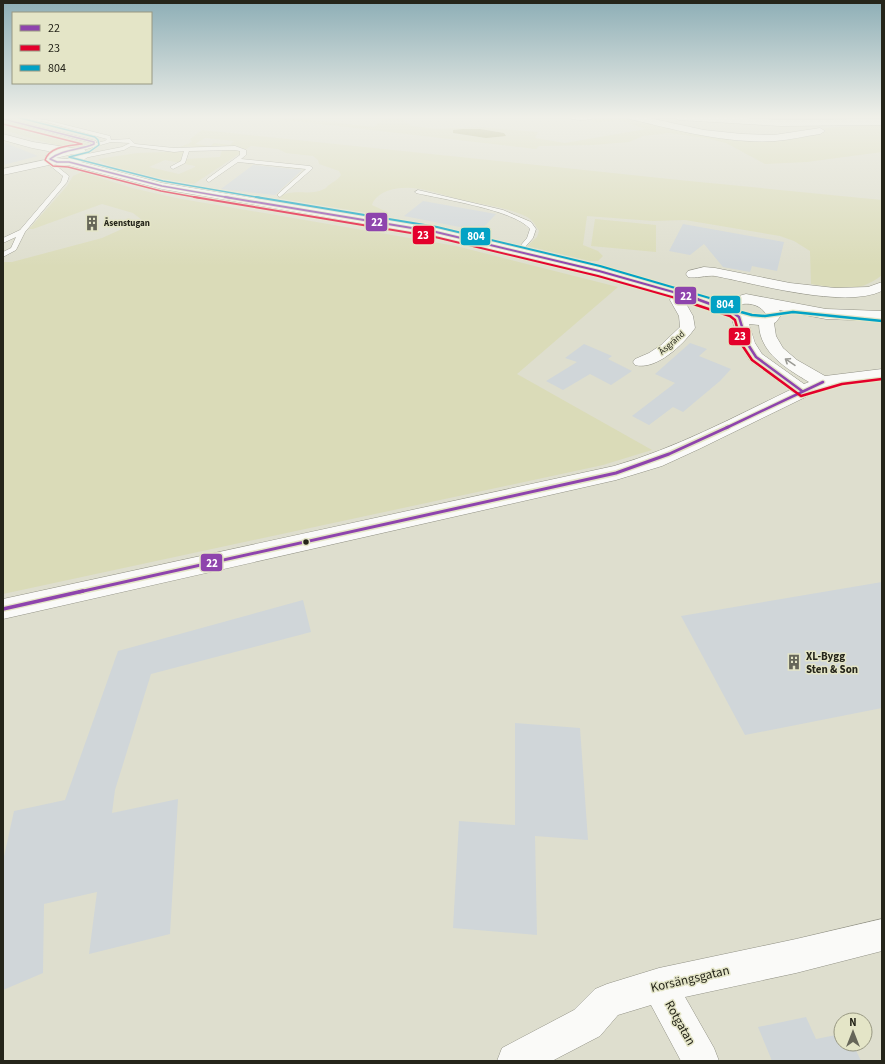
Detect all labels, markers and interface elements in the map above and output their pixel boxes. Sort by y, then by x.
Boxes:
legend [12,12,152,84]
text: 22 [48,20,60,37]
text: 23 [48,40,60,57]
text: 804 [48,60,66,77]
line badge: 22 [365,212,388,232]
building icon: Åsenstugan [83,214,101,232]
text: 22 [371,215,383,230]
place label: Åsenstugan [103,217,150,230]
line badge: 23 [412,225,435,245]
line badge: 804 [460,227,491,246]
text: 23 [417,228,429,243]
text: 804 [467,229,485,244]
line badge: 22 [674,286,697,305]
text: 22 [680,289,692,304]
line badge: 804 [710,295,741,314]
text: 804 [716,297,734,312]
line badge: 23 [728,327,751,346]
street label: Åsgränd [656,328,688,358]
text: 23 [734,329,746,344]
one-way arrow [785,358,796,366]
unlabelled marker [301,537,311,547]
line badge: 22 [200,553,223,572]
text: 22 [206,556,218,571]
place label: XL-Bygg Sten & Son [806,649,858,677]
building icon: XL-Bygg Sten & Son [785,653,803,671]
street label: Korsängsgatan [649,961,731,997]
street label: Rotgatan [660,997,700,1049]
north arrow [833,1012,873,1052]
text: N [849,1015,857,1030]

